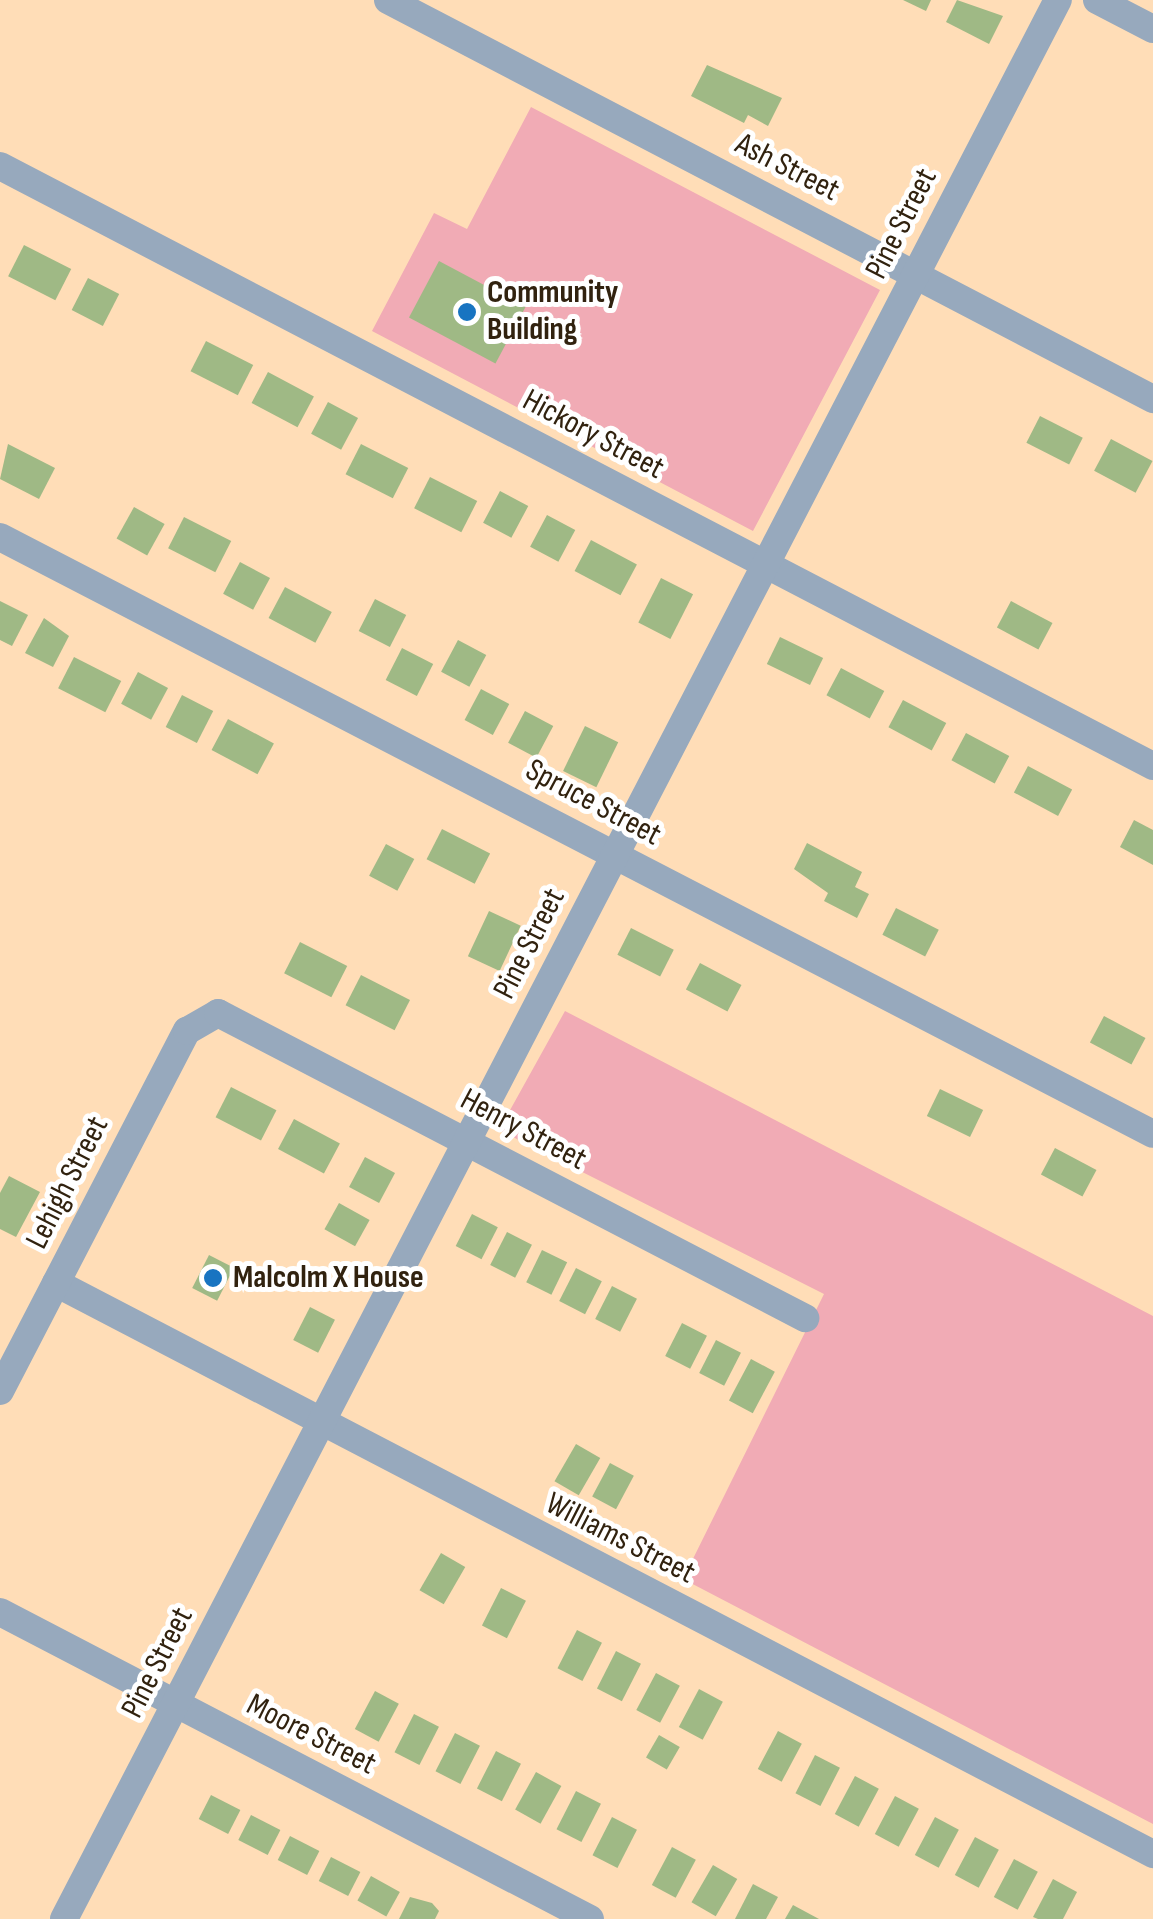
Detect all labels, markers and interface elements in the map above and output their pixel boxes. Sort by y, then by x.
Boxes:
street label: Ash Street [729,126,845,210]
street label: Pine Street [858,162,946,286]
place label: Community Building [487,275,618,350]
marker: Community Building [456,301,478,323]
street label: Hickory Street [516,382,670,488]
street label: Spruce Street [519,751,667,855]
street label: Pine Street [486,882,574,1006]
street label: Henry Street [453,1081,593,1179]
street label: Lehigh Street [18,1111,118,1255]
place label: Malcolm X House [233,1259,424,1297]
marker: Malcolm X House [202,1267,224,1289]
street label: Williams Street [539,1485,701,1593]
street label: Pine Street [114,1601,202,1725]
street label: Moore Street [240,1686,382,1784]

